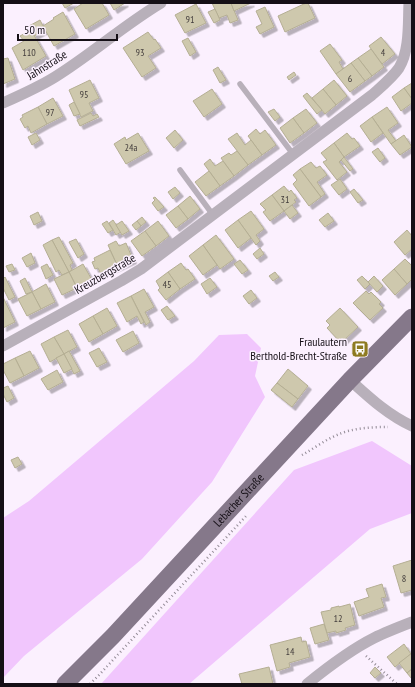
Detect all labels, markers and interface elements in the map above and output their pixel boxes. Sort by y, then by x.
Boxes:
house number: 91 [186,13,195,26]
scale bar [18,16,117,42]
text: 50 m [24,22,45,37]
house number: 110 [22,46,36,59]
street label: Jahnstraße [23,46,70,83]
house number: 93 [136,46,145,59]
house number: 4 [381,46,386,59]
house number: 6 [348,72,353,85]
house number: 95 [80,88,89,101]
house number: 97 [46,106,55,119]
house number: 24a [125,141,138,154]
house number: 31 [281,193,290,206]
street label: Kreuzbergstraße [71,250,138,297]
house number: 45 [163,278,172,291]
place label: Fraulautern Berthold-Brecht-Straße [250,334,347,363]
bus stop icon: Fraulautern Berthold-Brecht-Straße [350,339,370,359]
street label: Lebacher Straße [210,470,267,530]
house number: 8 [402,572,406,585]
house number: 12 [334,612,343,625]
house number: 14 [286,645,295,658]

